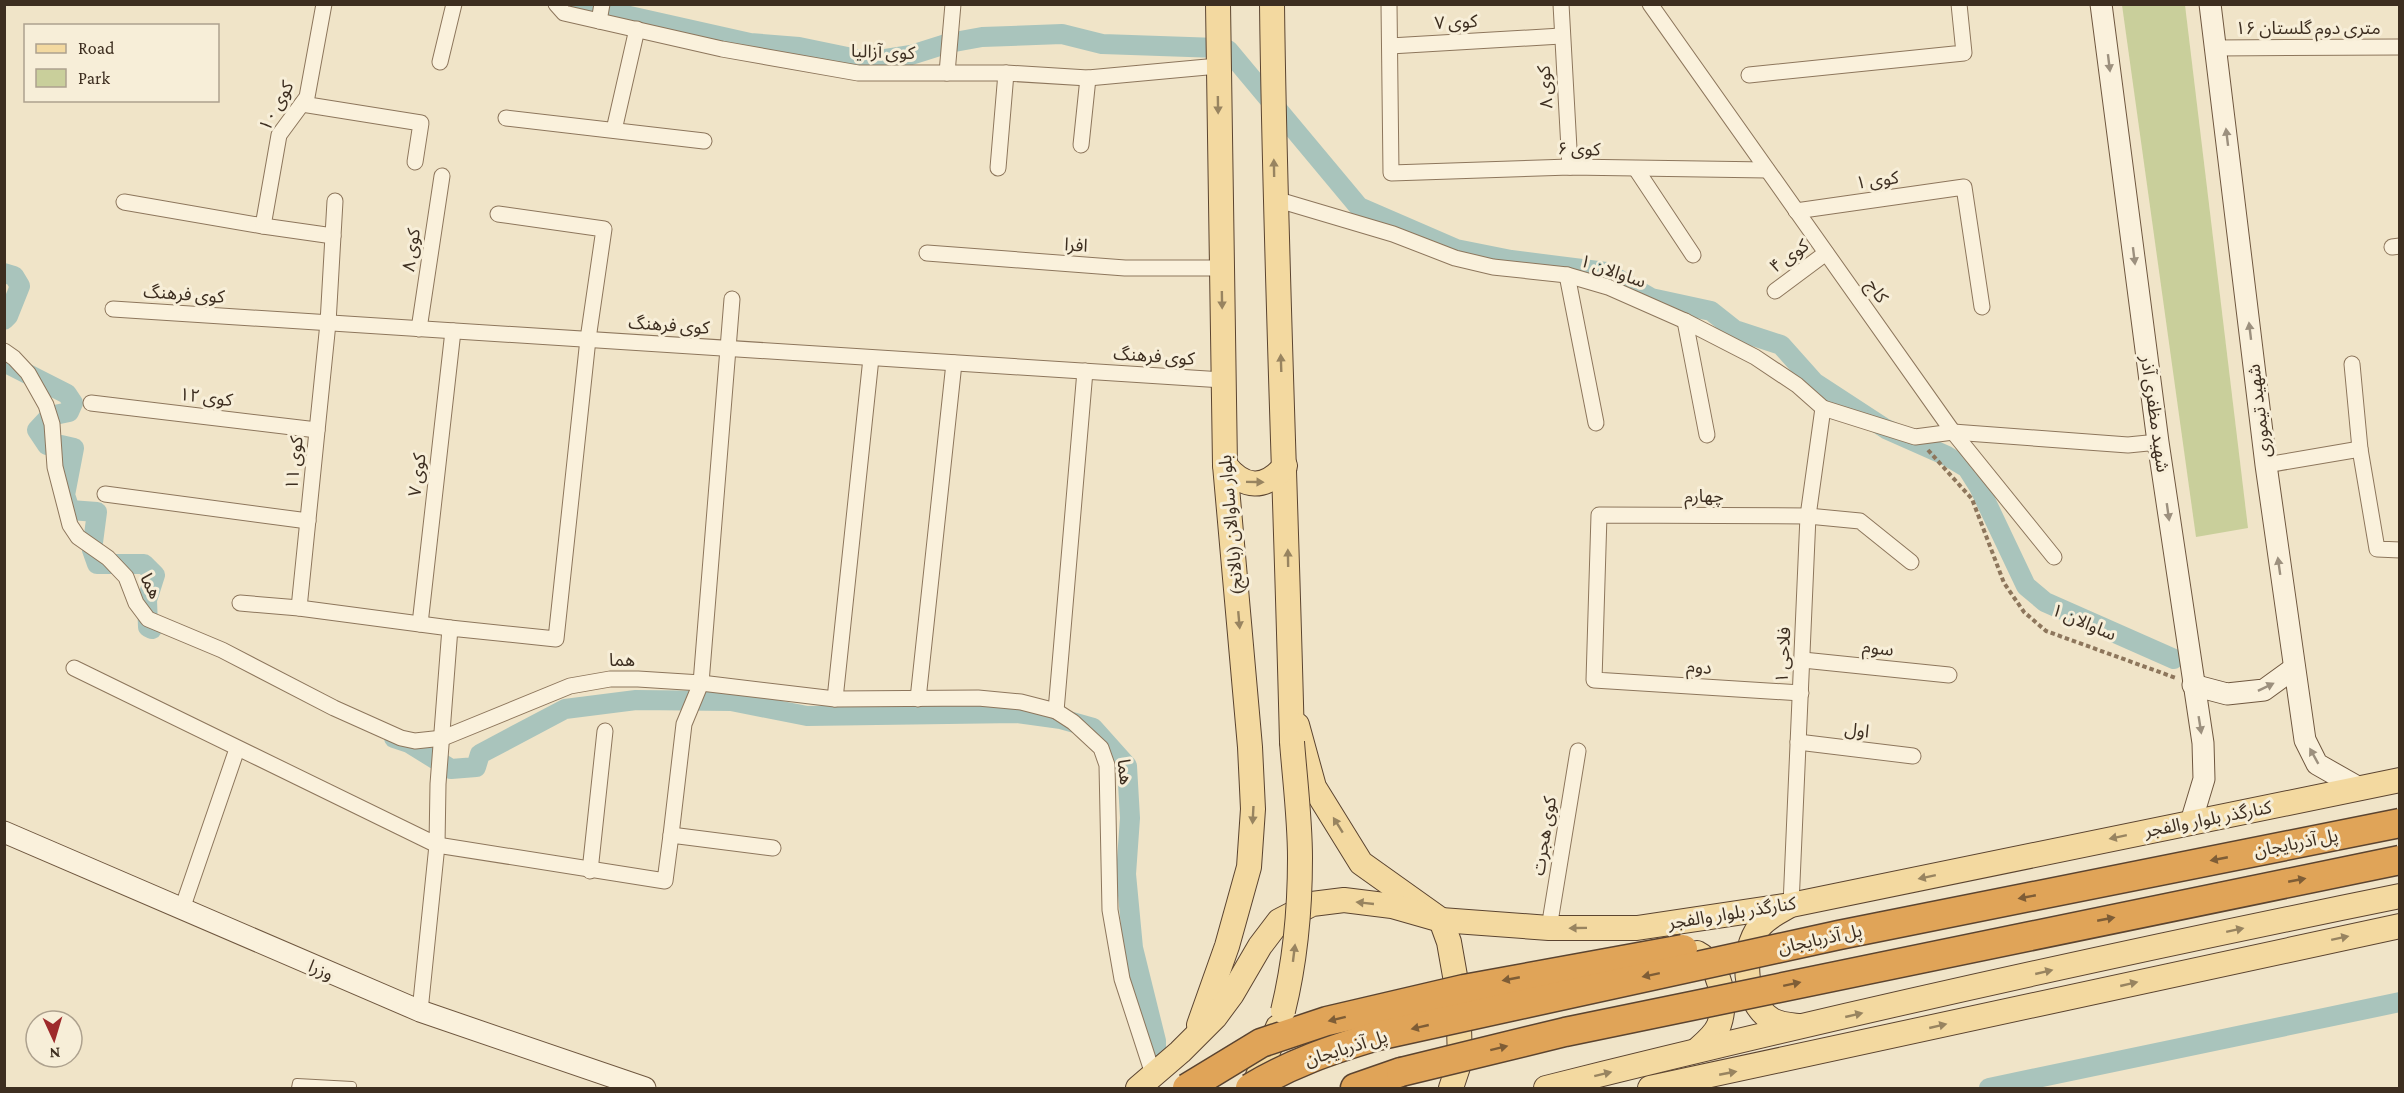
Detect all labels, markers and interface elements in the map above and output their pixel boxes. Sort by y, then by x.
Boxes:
street label: کوی ۷ [1434,11,1479,34]
street label: ۱۶ متری دوم گلستان [2235,18,2381,42]
legend [24,24,219,102]
text: Road [78,38,115,58]
street label: کوی آزالیا [850,41,916,64]
one-way arrow [2104,53,2113,72]
street label: کوی ۸ [1533,64,1557,109]
text: Park [78,68,110,88]
street label: کوی ۱۰ [255,77,299,135]
one-way arrow [1214,95,1223,114]
one-way arrow [2222,127,2232,146]
street label: کوی ۶ [1557,139,1601,160]
one-way arrow [1269,159,1279,178]
street label: کوی ۱ [1854,167,1901,194]
street label: کوی ۸ [398,227,425,273]
street label: افرا [1064,234,1088,257]
street label: کوی ۴ [1766,235,1813,278]
one-way arrow [2129,246,2139,265]
street label: ساوالان ۱ [1577,250,1648,292]
street label: کاج [1859,275,1892,309]
street label: کوی فرهنگ [143,281,226,308]
one-way arrow [1217,290,1227,309]
street label: کوی فرهنگ [628,312,711,339]
one-way arrow [2245,321,2254,340]
street label: کوی فرهنگ [1113,343,1196,370]
street label: شهید مظفری آذر [2136,353,2173,474]
one-way arrow [1277,354,1286,373]
street label: شهید تیموری [2243,363,2276,459]
street label: کوی ۱۲ [178,384,234,411]
street label: کوی ۱۱ [281,435,308,491]
street label: کوی ۷ [404,452,431,498]
street label: بلوار ساوالان (بالانج) [1215,454,1250,596]
one-way arrow [1246,477,1265,487]
street label: چهارم [1684,486,1724,510]
one-way arrow [2164,502,2173,521]
one-way arrow [1283,548,1292,567]
one-way arrow [2275,556,2284,575]
street label: هما [136,570,166,602]
street label: ساوالان ۱ [2048,599,2119,645]
one-way arrow [1234,611,1244,630]
street label: فلاحی ۱ [1772,626,1795,684]
street label: سوم [1861,636,1895,664]
street label: هما [609,650,635,670]
street label: دوم [1685,656,1712,682]
one-way arrow [2257,682,2275,692]
one-way arrow [2196,716,2205,735]
street label: اول [1843,719,1871,742]
one-way arrow [2309,747,2319,764]
street label: هما [1113,758,1137,786]
street label: کوی هجرت [1528,794,1561,877]
street label: کنارگذر بلوار والفجر [2142,797,2274,842]
one-way arrow [1248,805,1257,824]
one-way arrow [1332,817,1343,833]
street label: پل آذربایجان [2252,825,2340,862]
one-way arrow [2108,833,2127,842]
one-way arrow [2209,855,2228,864]
one-way arrow [1917,873,1936,882]
one-way arrow [2288,875,2307,884]
street label: کنارگذر بلوار والفجر [1666,893,1798,934]
one-way arrow [2018,893,2037,902]
one-way arrow [1355,898,1374,908]
one-way arrow [2097,914,2116,923]
street label: پل آذربایجان [1776,920,1864,959]
one-way arrow [1569,923,1588,933]
one-way arrow [2225,925,2244,934]
one-way arrow [2331,933,2350,942]
one-way arrow [1289,944,1299,963]
street label: وزرا [305,956,336,985]
one-way arrow [2035,966,2053,976]
one-way arrow [1642,970,1661,980]
one-way arrow [1501,975,1520,984]
one-way arrow [2119,978,2138,988]
one-way arrow [1783,979,1801,989]
north arrow [24,1009,84,1069]
one-way arrow [1845,1010,1863,1020]
one-way arrow [1327,1014,1346,1024]
one-way arrow [1929,1021,1948,1031]
one-way arrow [1411,1022,1429,1032]
street label: پل آذربایجان [1302,1026,1390,1071]
one-way arrow [1489,1043,1508,1053]
text: N [49,1045,61,1062]
one-way arrow [1718,1068,1737,1077]
one-way arrow [1594,1069,1612,1078]

